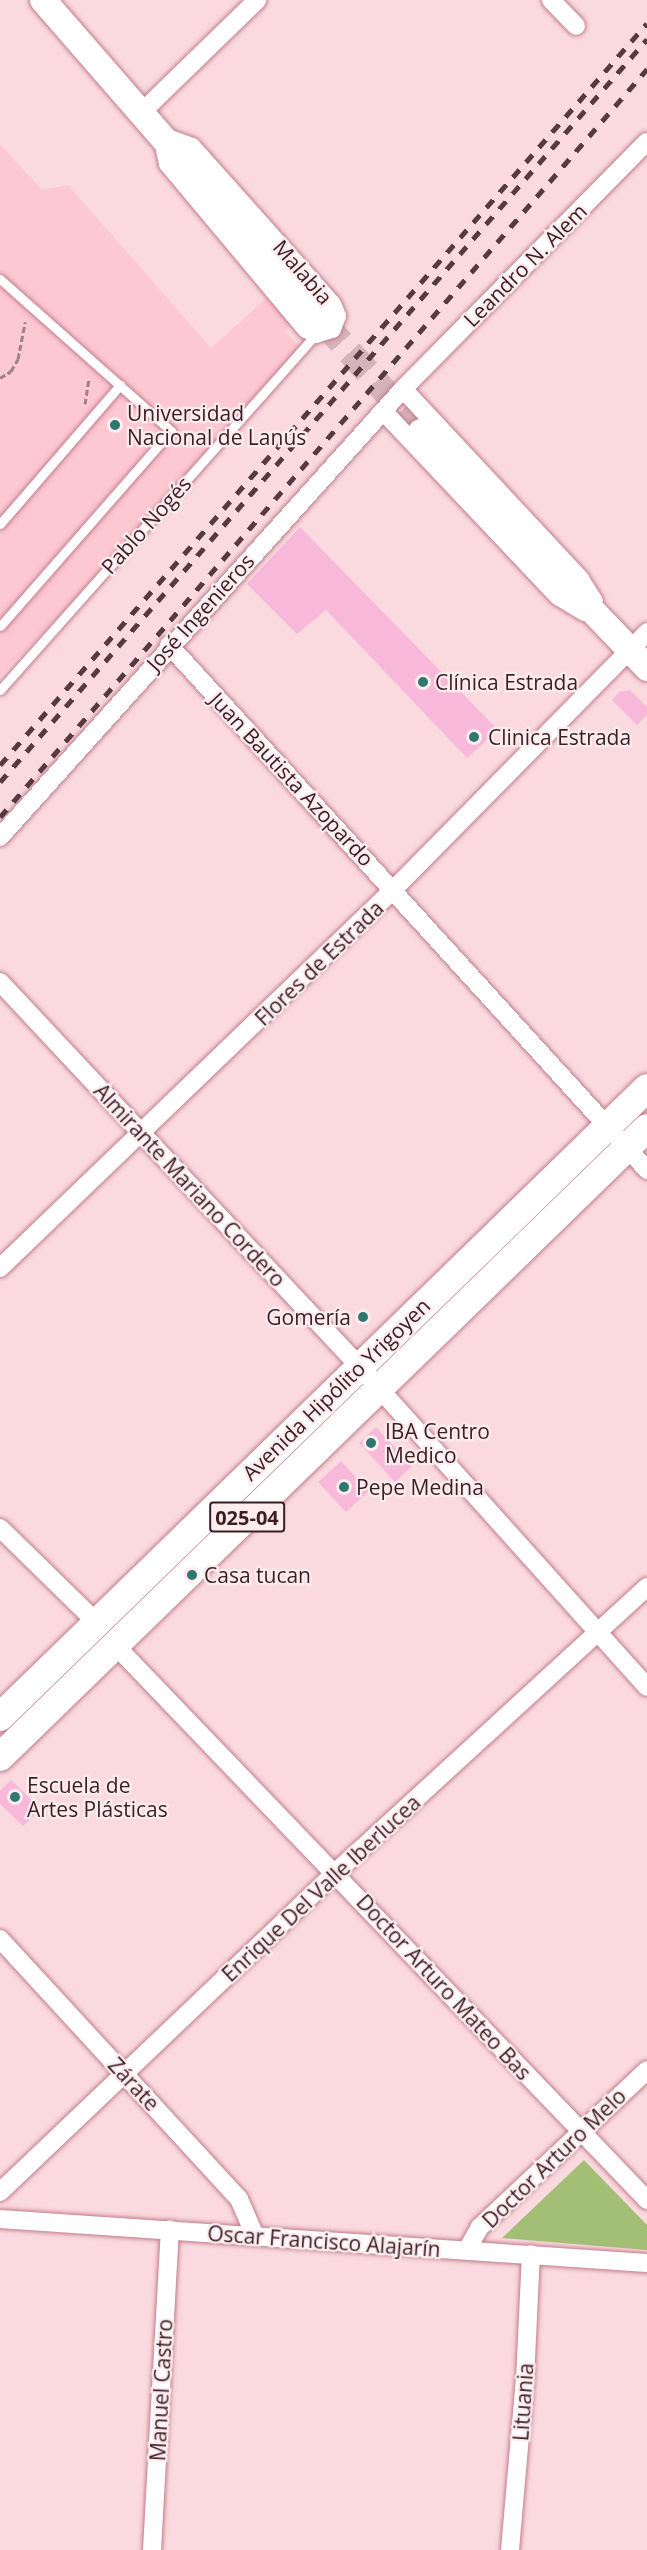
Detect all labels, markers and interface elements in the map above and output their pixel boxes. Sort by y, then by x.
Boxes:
street label: Leandro N. Alem [458,198,592,332]
street label: Malabia [268,235,338,309]
place label: Universidad Nacional de Lanús [127,400,306,450]
marker: Universidad Nacional de Lanús [108,418,122,432]
street label: Pablo Nogés [96,471,196,579]
street label: José Ingenieros [141,548,259,676]
place label: Clínica Estrada [435,669,578,695]
marker: Clínica Estrada [416,675,430,689]
street label: Juan Bautista Azopardo [205,687,379,871]
place label: Clinica Estrada [488,724,631,750]
marker: Clinica Estrada [465,728,483,746]
street label: Flores de Estrada [250,895,388,1031]
street label: Almirante Mariano Cordero [89,1078,291,1292]
street label: Avenida Hipólito Yrigoyen [237,1293,435,1485]
place label: Gomería [266,1304,351,1330]
marker: Gomería [356,1310,370,1324]
place label: IBA Centro Medico [385,1418,490,1468]
marker: IBA Centro Medico [362,1434,380,1452]
place label: Pepe Medina [356,1474,484,1500]
marker: Pepe Medina [337,1480,351,1494]
road number: 025-04 [208,1500,286,1534]
place label: Casa tucan [204,1562,311,1588]
marker: Casa tucan [185,1568,199,1582]
place label: Escuela de Artes Plásticas [27,1772,168,1822]
street label: Enrique Del Valle Iberlucea [217,1789,425,1987]
marker: Escuela de Artes Plásticas [8,1790,22,1804]
street label: Doctor Arturo Mateo Bas [352,1889,536,2085]
street label: Zárate [103,2052,165,2116]
street label: Doctor Arturo Melo [477,2083,631,2233]
street label: Oscar Francisco Alajarín [207,2220,441,2262]
street label: Manuel Castro [145,2318,177,2462]
street label: Lituania [508,2362,538,2442]

